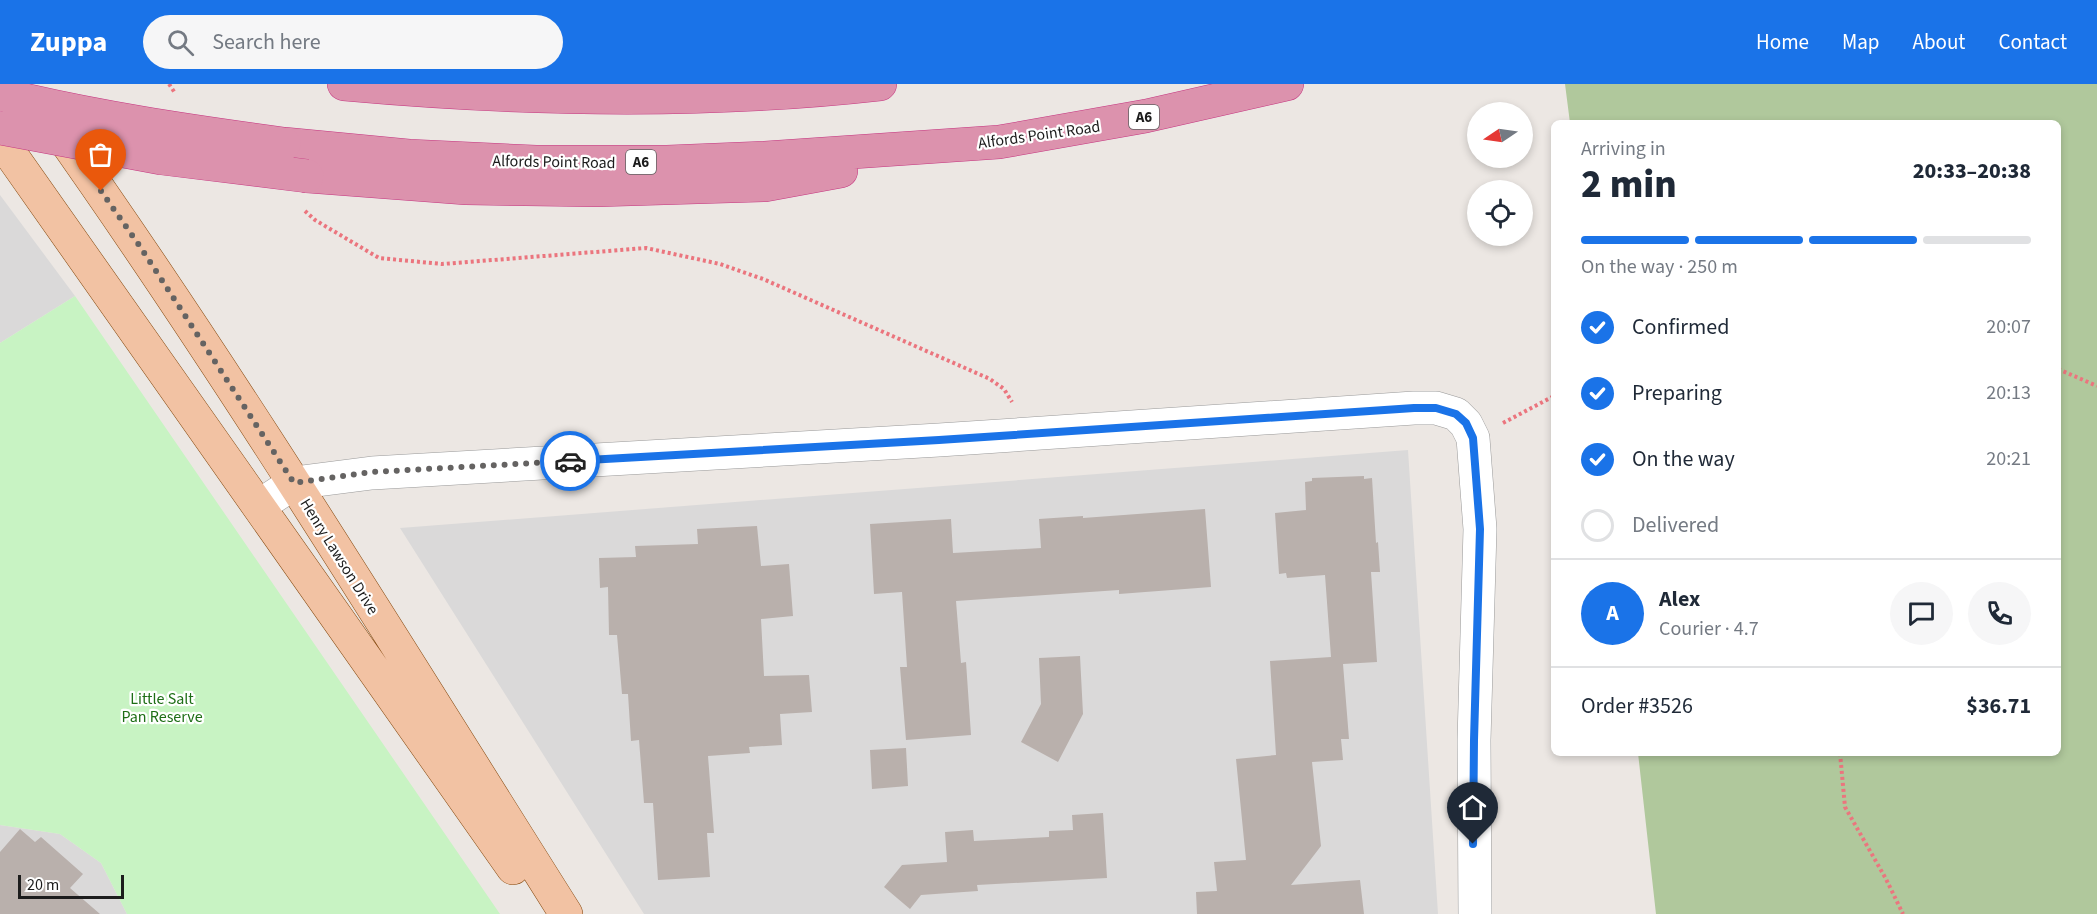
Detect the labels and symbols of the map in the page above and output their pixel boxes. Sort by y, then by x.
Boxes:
north arrow [1467,102,1533,168]
road number: A6 [1129,105,1159,129]
street label: Alfords Point Road [977,116,1102,154]
pin [75,129,126,191]
street label: Alfords Point Road [492,150,616,174]
road number: A6 [626,150,656,174]
courier [540,431,600,491]
street label: Henry Lawson Drive [295,494,384,619]
park label: Little Salt Pan Reserve [121,688,203,728]
pin [1447,782,1498,844]
scale bar [18,872,124,900]

